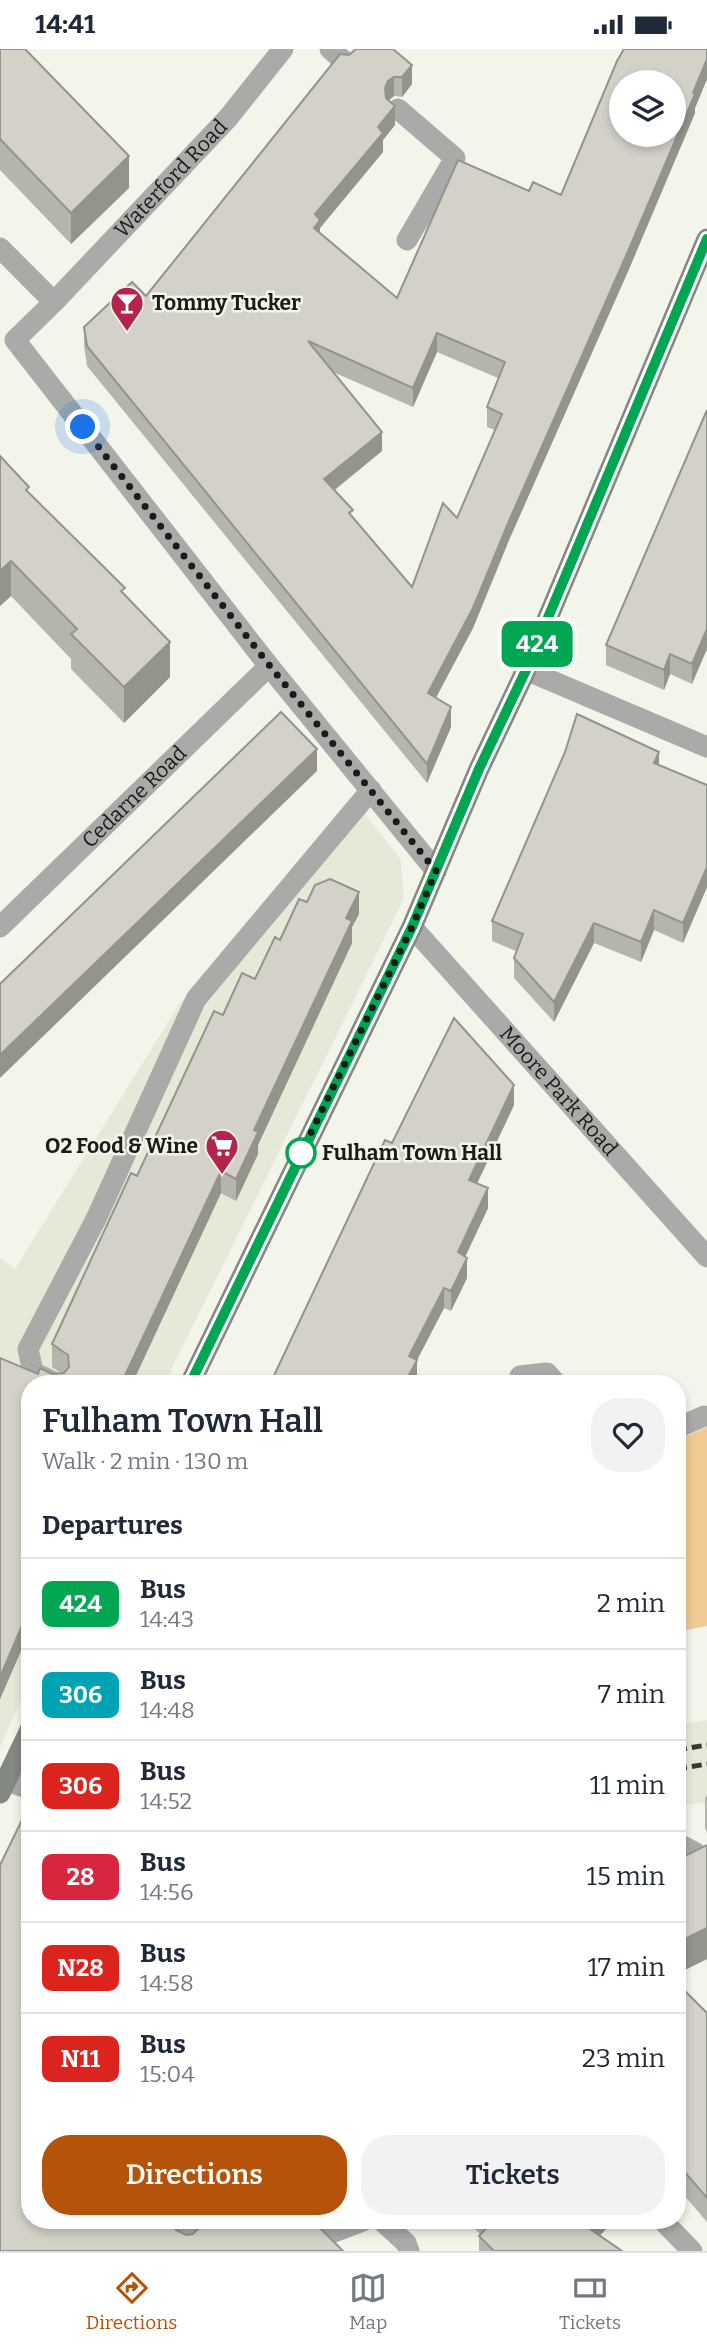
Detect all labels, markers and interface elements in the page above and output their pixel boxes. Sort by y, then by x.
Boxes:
text: 14:41 [35,9,95,40]
map controls [609,70,686,147]
button: layers [609,70,686,147]
street label: Waterford Road [109,114,233,243]
bar icon: Tommy Tucker [108,284,146,333]
place label: Tommy Tucker [152,290,301,316]
your location [65,409,100,444]
line badge: 424 [497,621,577,667]
text: 424 [516,630,558,658]
street label: Cedarne Road [76,740,192,853]
street label: Moore Park Road [494,1021,623,1161]
supermarket icon: O2 Food & Wine [203,1127,241,1176]
place label: O2 Food & Wine [45,1133,198,1159]
marker: Fulham Town Hall [286,1138,316,1168]
place label: Fulham Town Hall [322,1140,502,1166]
button: heart [591,1398,665,1472]
text: Fulham Town Hall [42,1401,323,1441]
text: Walk · 2 min · 130 m [42,1447,248,1475]
text: Departures [42,1510,183,1541]
text: Bus [140,1574,186,1605]
text: 2 min [597,1588,665,1619]
text: 424 [59,1590,102,1618]
text: 14:43 [140,1605,194,1633]
text: Bus [140,1665,186,1696]
text: 7 min [598,1679,665,1710]
text: 306 [59,1681,102,1709]
text: 14:48 [140,1696,195,1724]
text: Bus [140,1756,186,1787]
text: 11 min [590,1770,665,1801]
text: 306 [59,1772,102,1800]
text: 14:52 [140,1787,192,1815]
text: Bus [140,1847,186,1878]
text: 15 min [586,1861,665,1892]
text: 28 [67,1863,94,1891]
text: 14:56 [140,1878,193,1906]
text: Bus [140,1938,186,1969]
text: 17 min [587,1952,665,1983]
text: N28 [57,1954,104,1982]
text: 14:58 [140,1969,194,1997]
text: Bus [140,2029,186,2060]
text: 23 min [582,2043,665,2074]
text: N11 [61,2045,100,2073]
text: 15:04 [140,2060,195,2088]
button: Directions [42,2135,347,2215]
button: Tickets [361,2135,665,2215]
tab: Directions [86,2269,177,2334]
tab: Map [349,2269,387,2334]
tab: Tickets [559,2269,621,2334]

